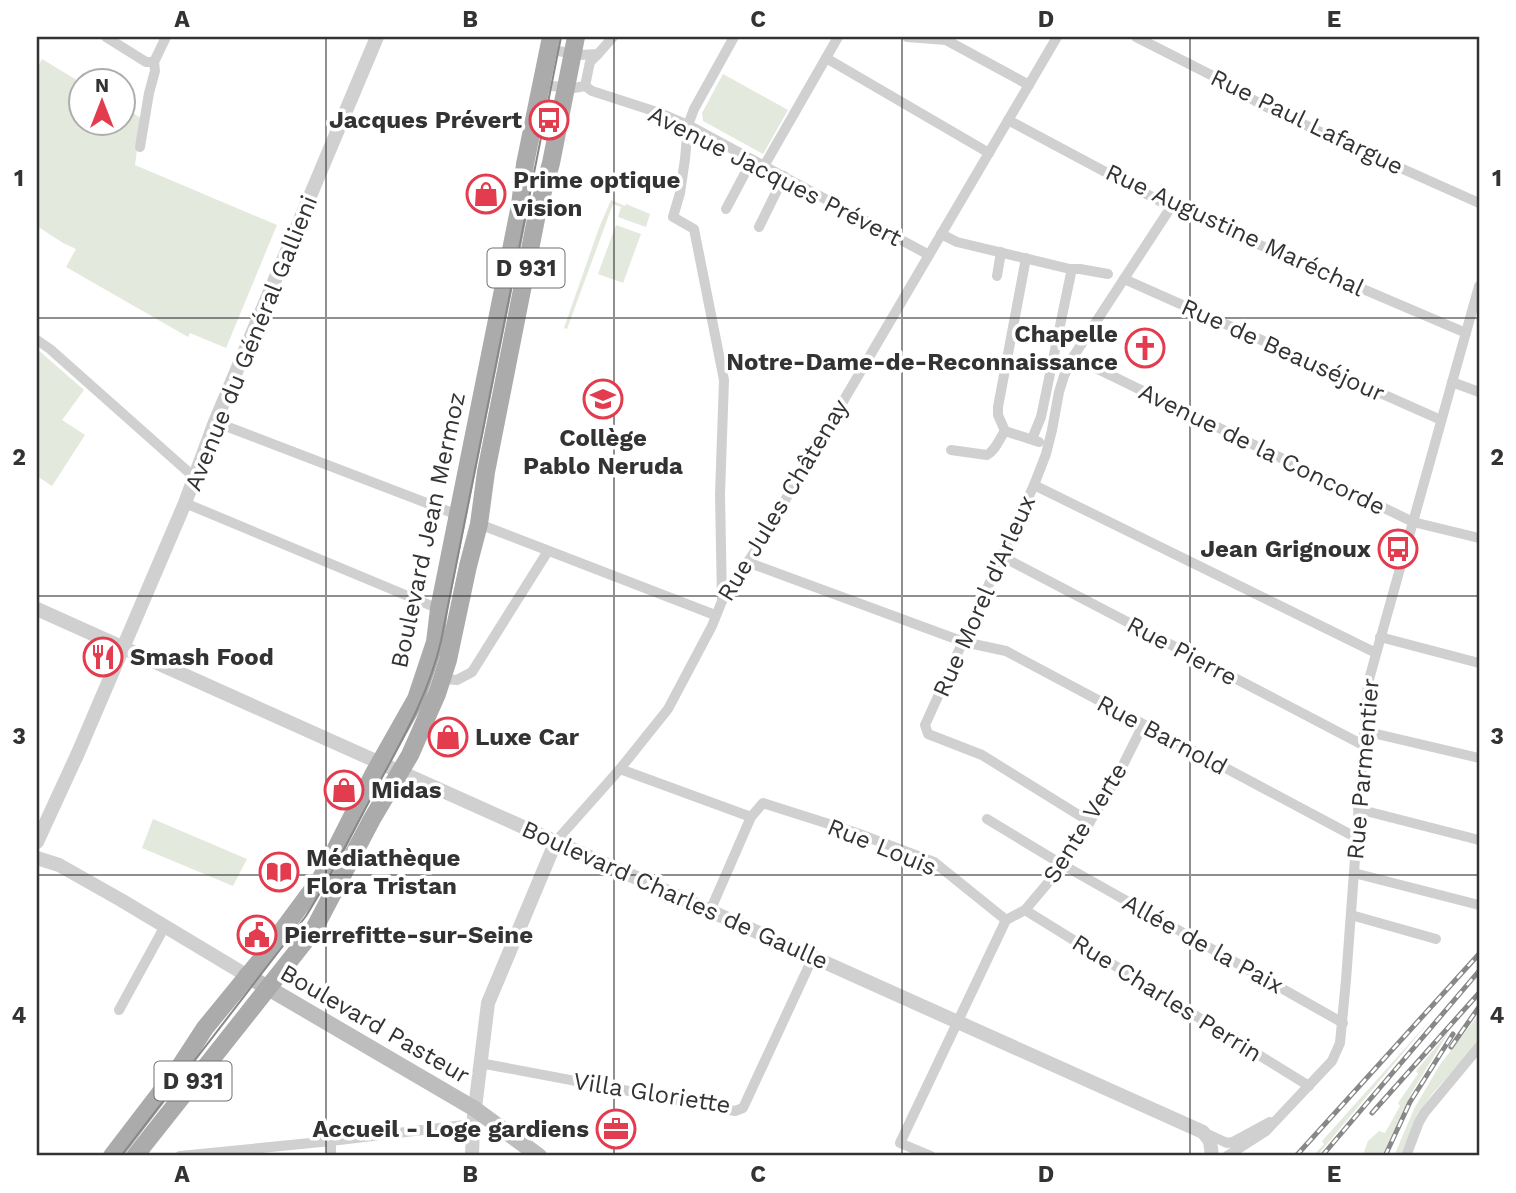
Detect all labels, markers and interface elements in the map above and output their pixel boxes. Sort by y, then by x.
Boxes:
text: A [174,6,190,33]
text: B [462,6,478,33]
text: C [750,6,766,33]
text: D [1038,6,1054,33]
text: E [1327,6,1341,33]
street label: Rue Paul Lafargue [1206,63,1408,181]
north arrow [66,66,136,136]
text: N [95,74,109,97]
bus stop icon: Jacques Prévert [528,99,570,141]
street label: Avenue Jacques Prévert [644,100,906,252]
place label: Jacques Prévert [329,106,523,134]
street label: Rue Augustine Maréchal [1101,158,1369,303]
text: 1 [14,165,24,192]
text: 1 [1492,165,1502,192]
place label: Prime optique vision [512,166,680,222]
shop icon: Prime optique vision [465,173,507,215]
street label: Avenue du Général Gallieni [179,191,323,495]
road number: D 931 [488,248,564,288]
street label: Rue de Beauséjour [1177,293,1389,407]
place label: Chapelle Notre-Dame-de-Reconnaissance [726,320,1118,376]
church icon: Chapelle Notre-Dame-de-Reconnaissance [1124,327,1166,369]
street label: Avenue de la Concorde [1134,377,1390,521]
school or university icon: Collège Pablo Neruda [582,378,624,420]
street label: Boulevard Jean Mermoz [385,390,471,670]
street label: Rue Jules Châtenay [712,393,855,606]
place label: Collège Pablo Neruda [523,424,683,480]
text: 2 [12,444,26,471]
text: 2 [1490,444,1504,471]
street label: Rue Morel d'Arleux [927,491,1041,701]
bus stop icon: Jean Grignoux [1377,528,1419,570]
place label: Jean Grignoux [1200,535,1371,563]
street label: Rue Pierre [1122,610,1242,692]
restaurant icon: Smash Food [82,636,124,678]
place label: Smash Food [130,643,274,671]
street label: Rue Parmentier [1341,677,1385,861]
street label: Rue Barnold [1092,689,1232,781]
shop icon: Luxe Car [427,716,469,758]
text: 3 [12,723,26,750]
place label: Luxe Car [475,723,580,751]
text: 3 [1490,723,1504,750]
street label: Sente Verte [1037,758,1133,888]
shop icon: Midas [323,769,365,811]
place label: Midas [371,776,442,804]
street label: Rue Louis [824,813,940,881]
street label: Boulevard Charles de Gaulle [518,815,832,975]
place label: Médiathèque Flora Tristan [306,844,461,900]
library icon: Médiathèque Flora Tristan [258,851,300,893]
street label: Allée de la Paix [1118,888,1288,1000]
public building icon: Pierrefitte-sur-Seine [236,914,278,956]
place label: Pierrefitte-sur-Seine [284,921,533,949]
street label: Rue Charles Perrin [1067,928,1267,1068]
street label: Boulevard Pasteur [276,958,475,1090]
text: 4 [12,1002,27,1029]
text: 4 [1490,1002,1505,1029]
road number: D 931 [154,1062,232,1100]
street label: Villa Gloriette [571,1067,733,1119]
office icon: Accueil - Loge gardiens [595,1108,637,1150]
place label: Accueil - Loge gardiens [312,1115,589,1143]
text: A [174,1161,190,1188]
text: B [462,1161,478,1188]
text: C [750,1161,766,1188]
text: D [1038,1161,1054,1188]
text: E [1327,1161,1341,1188]

